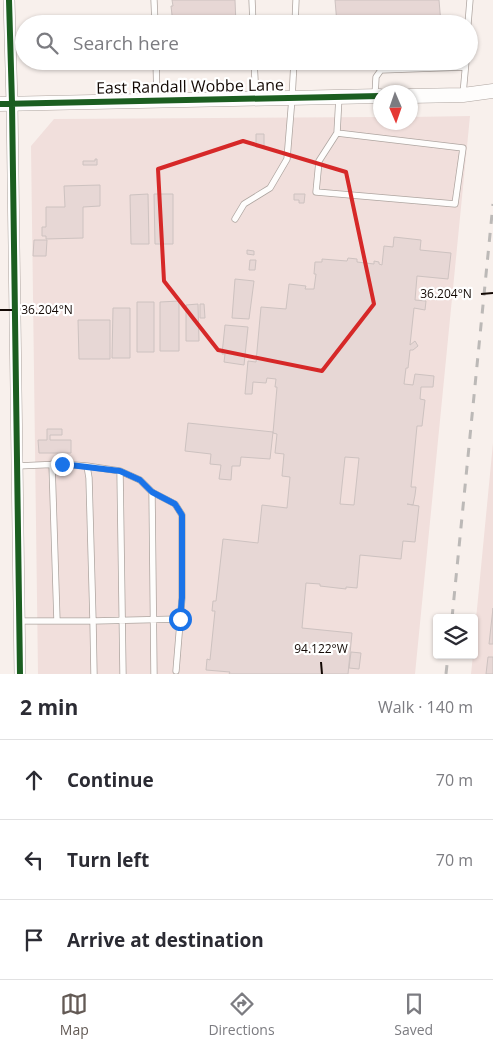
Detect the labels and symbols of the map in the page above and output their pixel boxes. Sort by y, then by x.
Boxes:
street label: East Randall Wobbe Lane [96,73,284,99]
north arrow [373,85,418,130]
text: 36.204°N [420,285,472,302]
text: 36.204°N [21,301,73,318]
route end [51,453,74,476]
route start [169,608,192,631]
text: 94.122°W [294,640,348,657]

